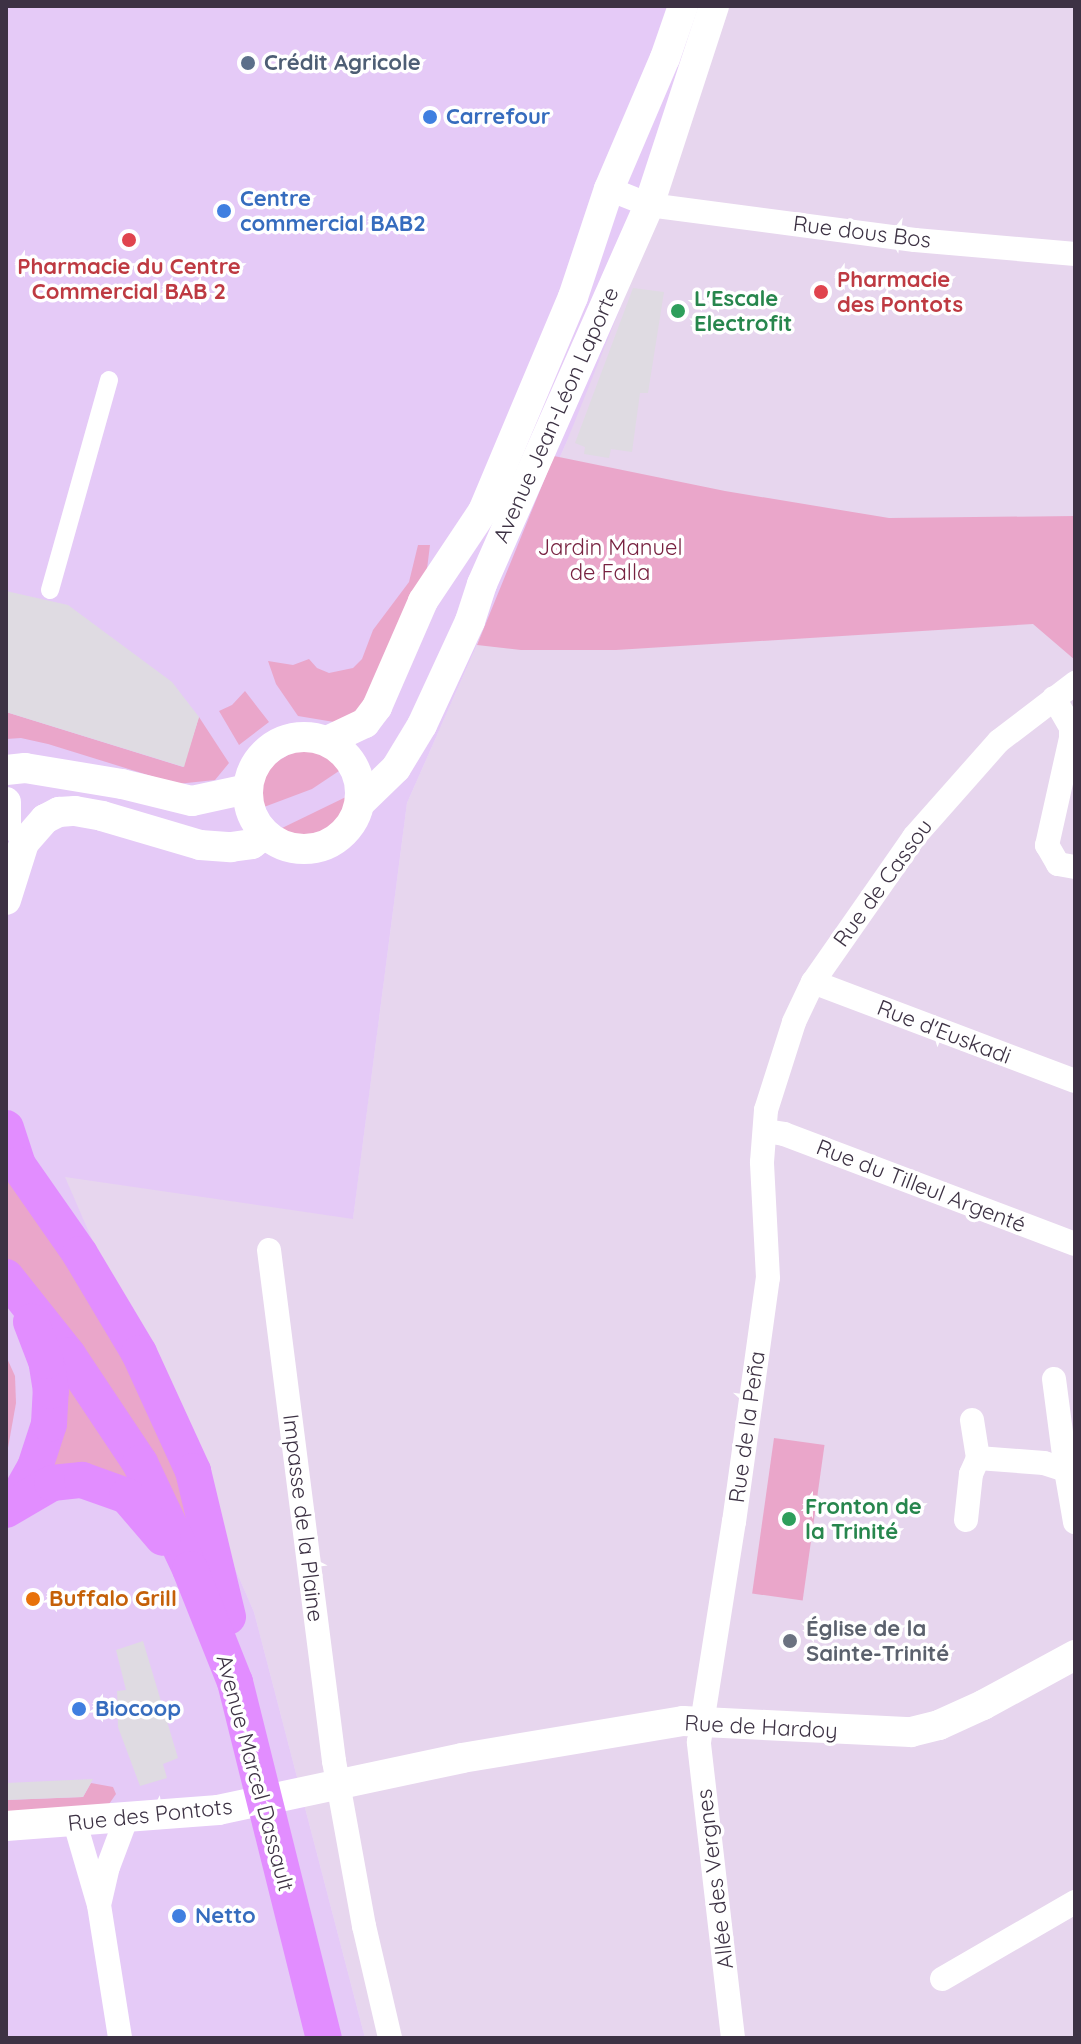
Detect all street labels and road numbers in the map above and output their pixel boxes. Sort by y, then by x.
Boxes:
street label: Rue dous Bos [791,210,933,254]
street label: Avenue Jean-Léon Laporte [488,283,624,547]
street label: Rue de Cassou [828,814,938,952]
street label: Rue d'Euskadi [873,994,1015,1070]
street label: Rue du Tilleul Argenté [813,1134,1029,1238]
street label: Rue de la Peña [723,1349,771,1505]
street label: Impasse de la Plaine [277,1413,329,1623]
street label: Avenue Marcel Dassault [211,1652,299,1894]
street label: Rue de Hardoy [684,1710,838,1744]
street label: Allée des Vergnes [691,1788,739,1970]
street label: Rue des Pontots [66,1793,234,1837]

